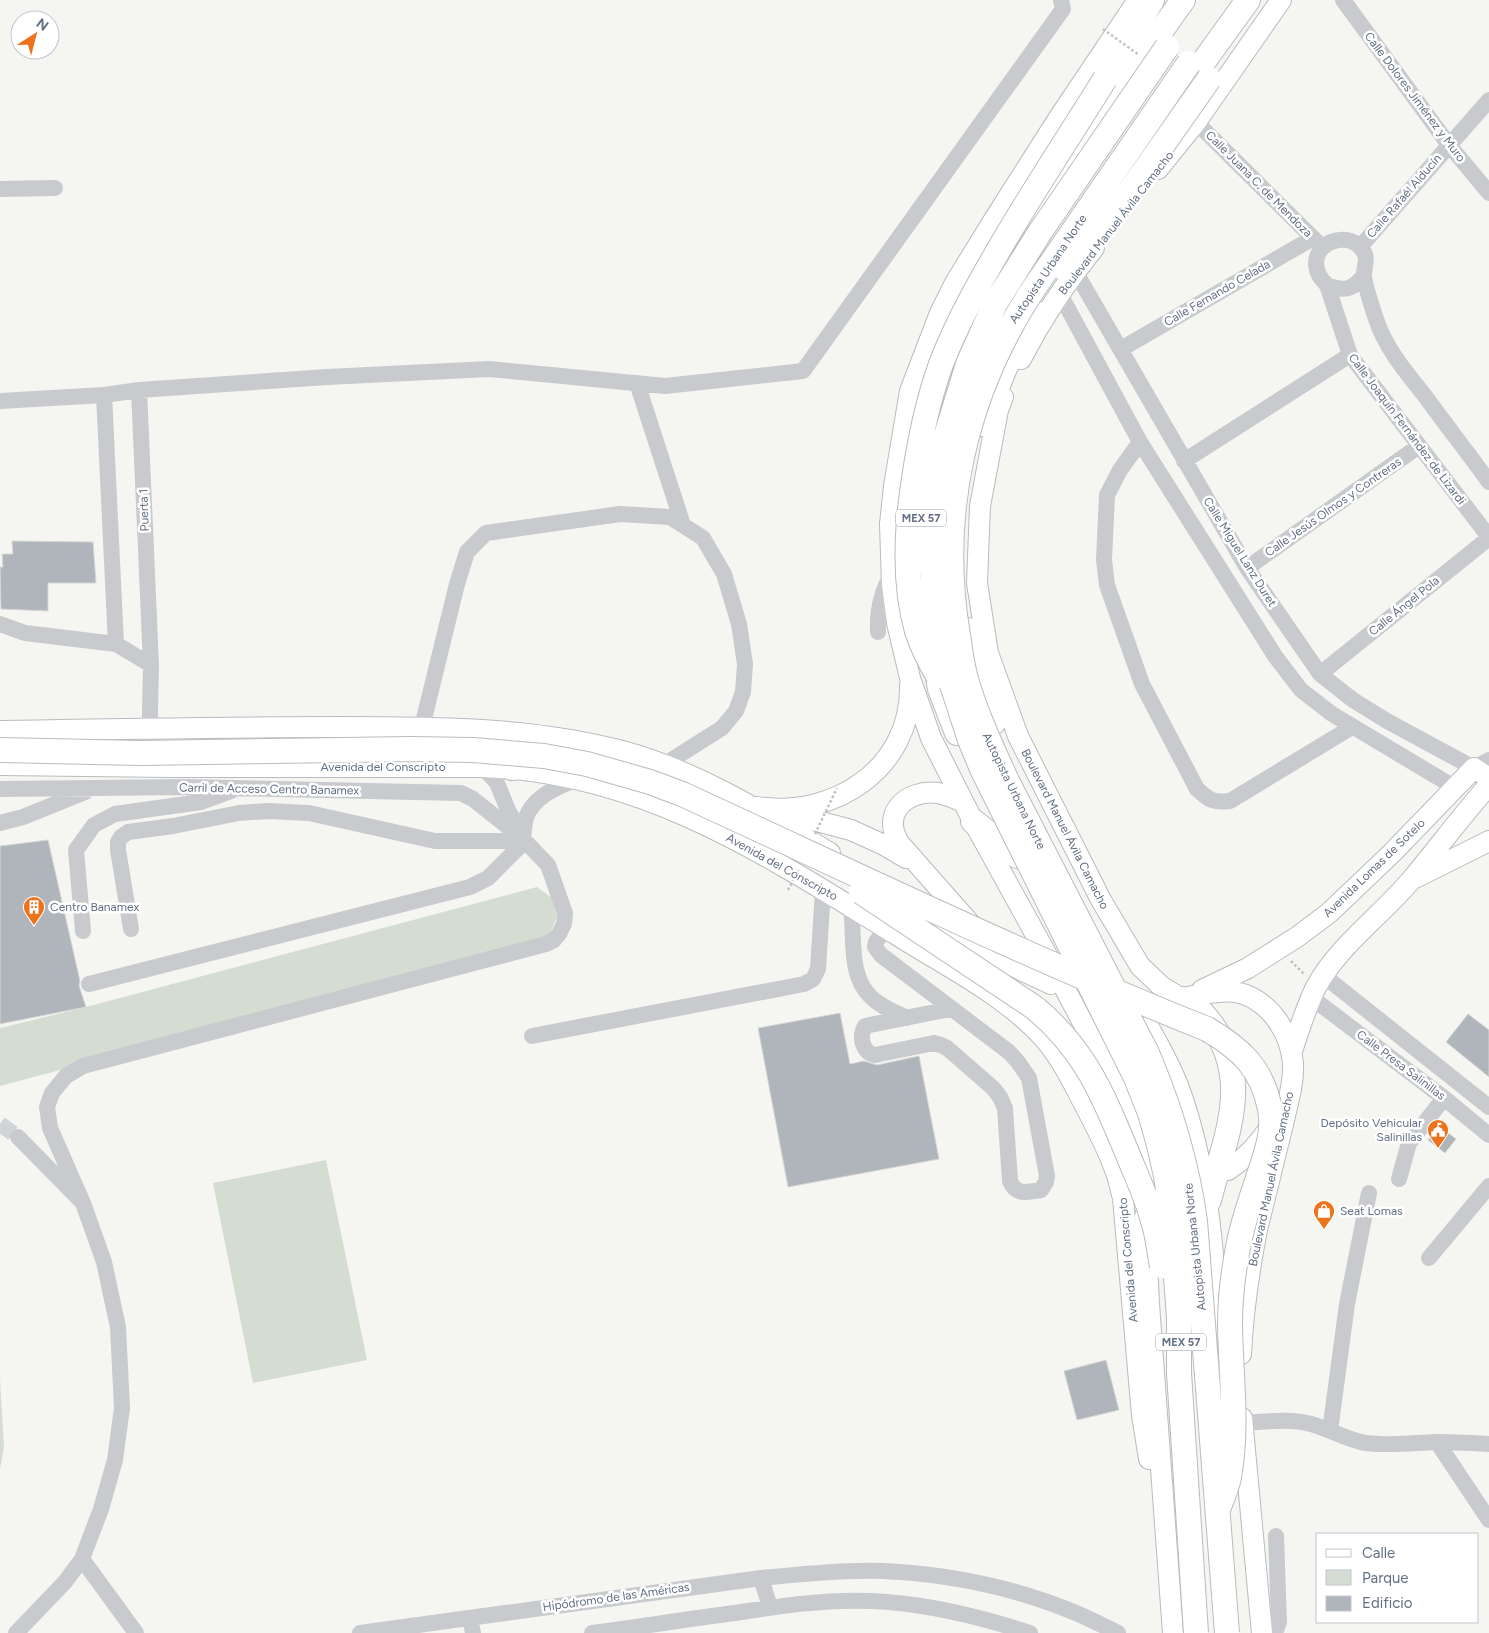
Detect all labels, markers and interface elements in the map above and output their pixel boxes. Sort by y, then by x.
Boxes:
north arrow [10,10,60,60]
text: N [33,15,52,35]
street label: Calle Dolores Jiménez y Muro [1362,29,1468,165]
street label: Calle Juana C. de Mendoza [1203,128,1315,240]
street label: Boulevard Manuel Ávila Camacho [1056,148,1176,297]
street label: Calle Rafaél Alducín [1364,151,1444,241]
street label: Autopista Urbana Norte [1006,212,1090,326]
street label: Calle Fernando Celada [1161,257,1273,329]
street label: Calle Joaquín Fernández de Lizardi [1346,351,1468,507]
street label: Calle Jesús Olmos y Contreras [1262,454,1404,560]
street label: Puerta 1 [136,488,152,532]
street label: Calle Miguel Lanz Duret [1201,495,1280,610]
road number: MEX 57 [896,509,946,526]
street label: Calle Ángel Pola [1366,573,1442,639]
street label: Autopista Urbana Norte [980,730,1049,852]
street label: Boulevard Manuel Ávila Camacho [1018,746,1112,912]
street label: Avenida del Conscripto [320,760,446,774]
street label: Carril de Acceso Centro Banamex [179,780,359,798]
street label: Avenida Lomas de Sotelo [1320,816,1428,920]
street label: Avenida del Conscripto [724,831,840,903]
building icon: Centro Banamex [22,895,46,926]
place label: Centro Banamex [50,900,139,914]
street label: Calle Presa Salinillas [1354,1027,1448,1103]
street label: Boulevard Manuel Ávila Camacho [1246,1090,1296,1268]
place label: Depósito Vehicular Salinillas [1320,1116,1422,1144]
public building icon: Depósito Vehicular Salinillas [1426,1118,1450,1149]
street label: Autopista Urbana Norte [1181,1182,1209,1311]
street label: Avenida del Conscripto [1116,1197,1140,1323]
shop icon: Seat Lomas [1312,1199,1336,1230]
place label: Seat Lomas [1340,1204,1403,1218]
road number: MEX 57 [1156,1334,1206,1350]
legend [1316,1533,1479,1623]
text: Calle [1362,1544,1395,1562]
text: Parque [1362,1569,1409,1587]
street label: Hipódromo de las Américas [542,1580,691,1614]
text: Edificio [1362,1594,1413,1612]

